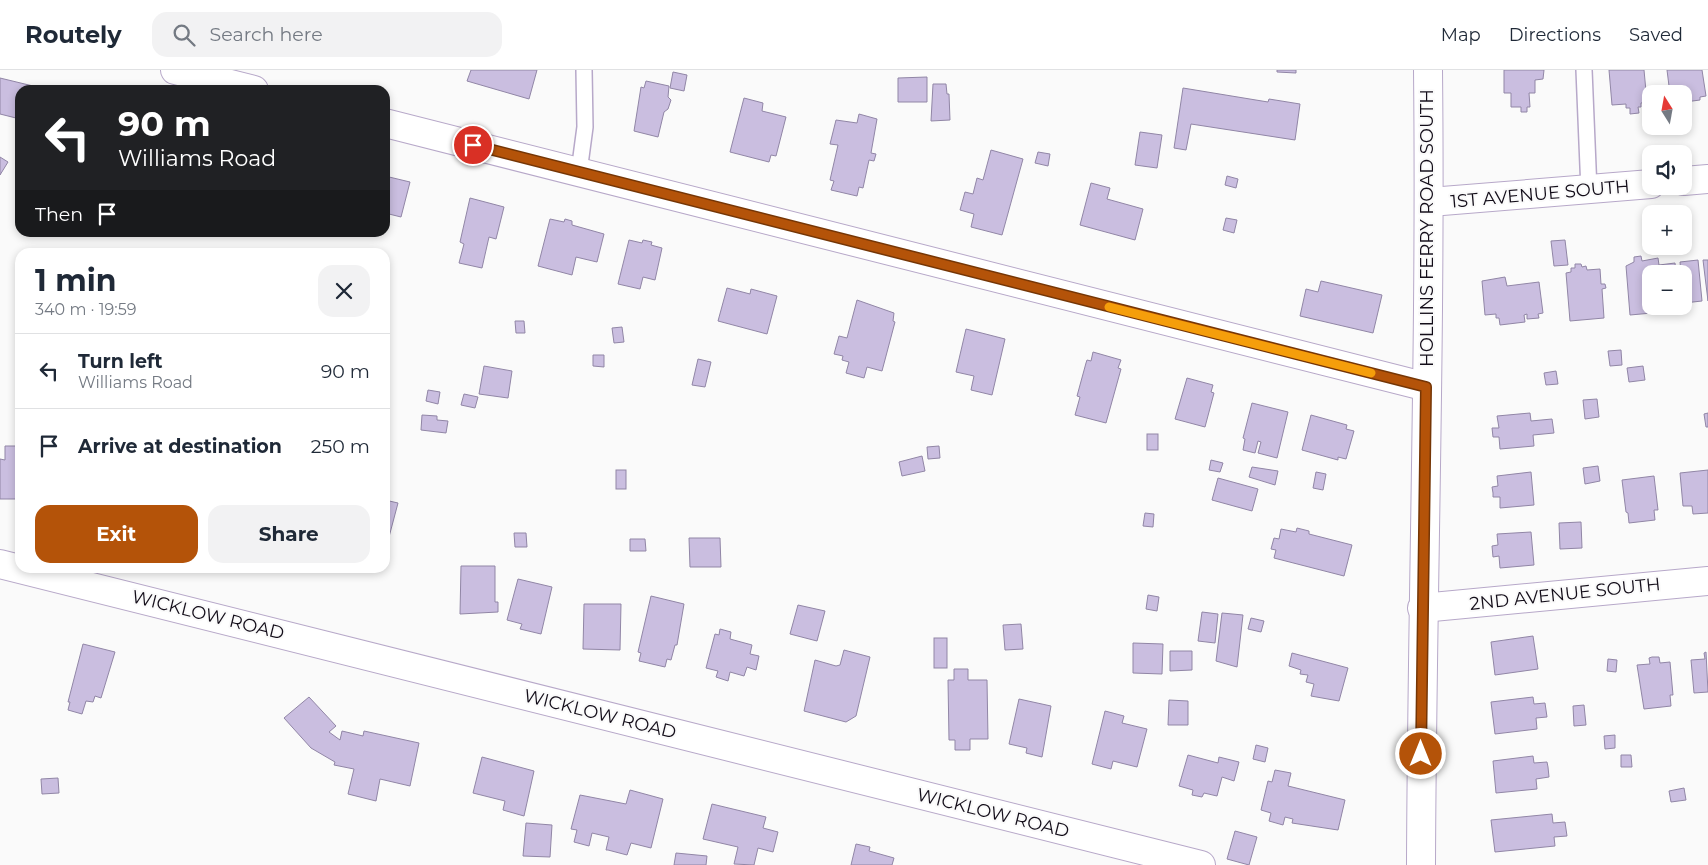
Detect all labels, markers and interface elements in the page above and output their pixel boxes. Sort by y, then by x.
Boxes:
search box [152,12,502,57]
text: Routely [25,20,122,49]
icon: search [170,21,198,49]
text: Search here [210,23,323,46]
text: Map [1441,24,1481,46]
text: Directions [1509,24,1601,46]
text: Saved [1629,24,1683,46]
north arrow [1642,85,1692,135]
map controls [1642,85,1692,315]
street label: HOLLINS FERRY ROAD SOUTH [1416,89,1438,367]
text: 90 m [118,102,211,145]
icon: left [35,105,100,170]
pin [452,124,494,166]
icon: arrive [459,131,487,159]
text: Williams Road [118,145,276,172]
button: sound [1642,145,1692,195]
street label: 1ST AVENUE SOUTH [1449,175,1631,213]
icon: arrive [93,200,121,228]
text: Then [35,203,83,226]
button: + [1642,205,1692,255]
text: 1 min [35,262,116,299]
button: close [318,265,370,317]
button: − [1642,265,1692,315]
text: 340 m · 19:59 [35,300,137,319]
text: Turn left [78,350,163,373]
icon: left [35,357,63,385]
text: 90 m [321,360,370,383]
text: Williams Road [78,373,193,392]
icon: arrive [35,432,63,460]
text: Arrive at destination [78,435,282,458]
text: 250 m [311,435,370,458]
button: Exit [35,505,198,563]
button: Share [208,505,370,563]
street label: 2ND AVENUE SOUTH [1468,573,1662,615]
street label: WICKLOW ROAD [130,585,286,645]
street label: WICKLOW ROAD [522,684,678,744]
position arrow [1394,727,1446,779]
street label: WICKLOW ROAD [915,783,1071,843]

